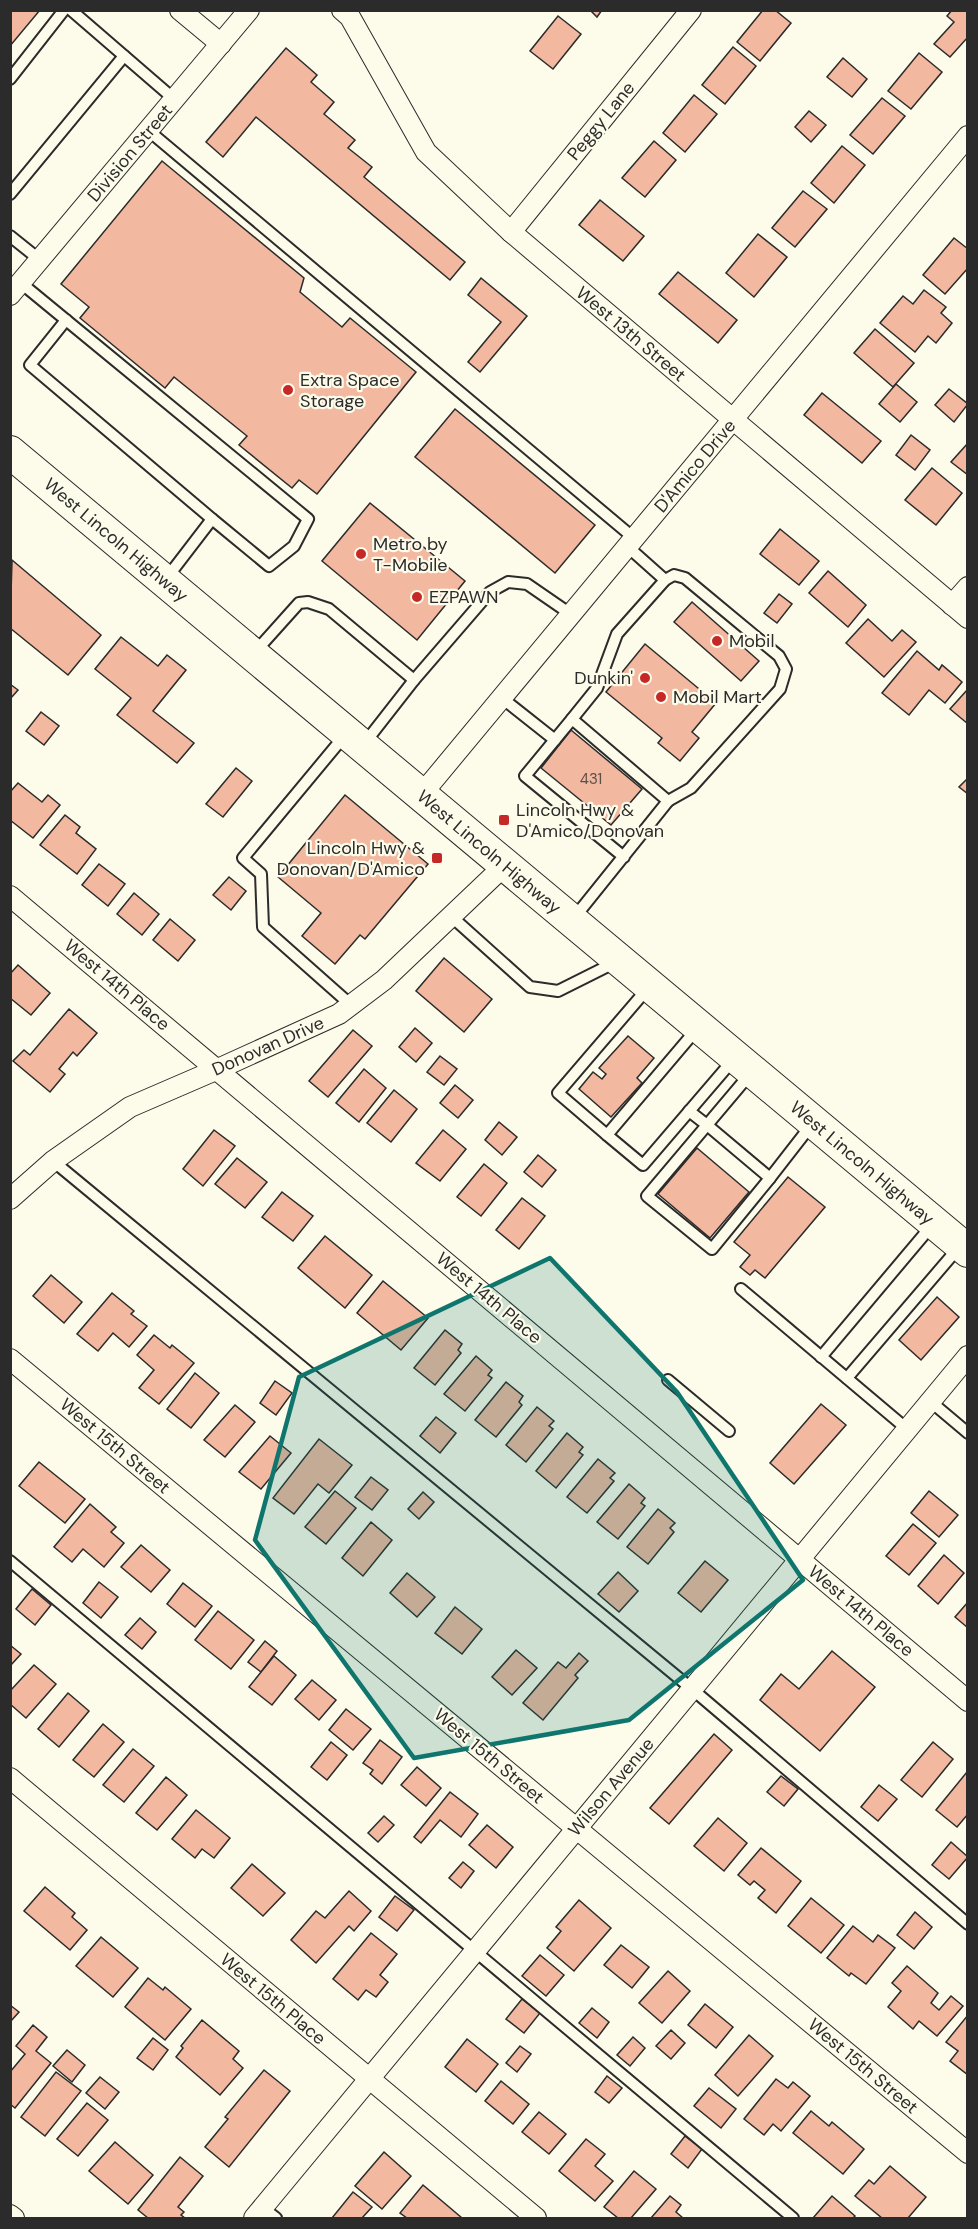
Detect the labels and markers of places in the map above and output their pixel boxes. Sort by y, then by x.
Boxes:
place label: Extra Space Storage [300,368,399,413]
marker: Extra Space Storage [281,383,295,397]
place label: Metro by T-Mobile [373,532,448,577]
marker: Metro by T-Mobile [354,547,368,561]
place label: EZPAWN [429,585,498,609]
marker: EZPAWN [410,590,424,604]
place label: Mobil [729,629,774,653]
marker: Mobil [710,634,724,648]
place label: Dunkin' [574,666,633,690]
marker: Dunkin' [638,671,652,685]
place label: Mobil Mart [673,685,762,709]
marker: Mobil Mart [654,690,668,704]
place label: Lincoln Hwy & D'Amico/Donovan [516,798,664,843]
marker: Lincoln Hwy & D'Amico/Donovan [497,813,511,827]
place label: Lincoln Hwy & Donovan/D'Amico [277,836,425,881]
marker: Lincoln Hwy & Donovan/D'Amico [430,851,444,865]

